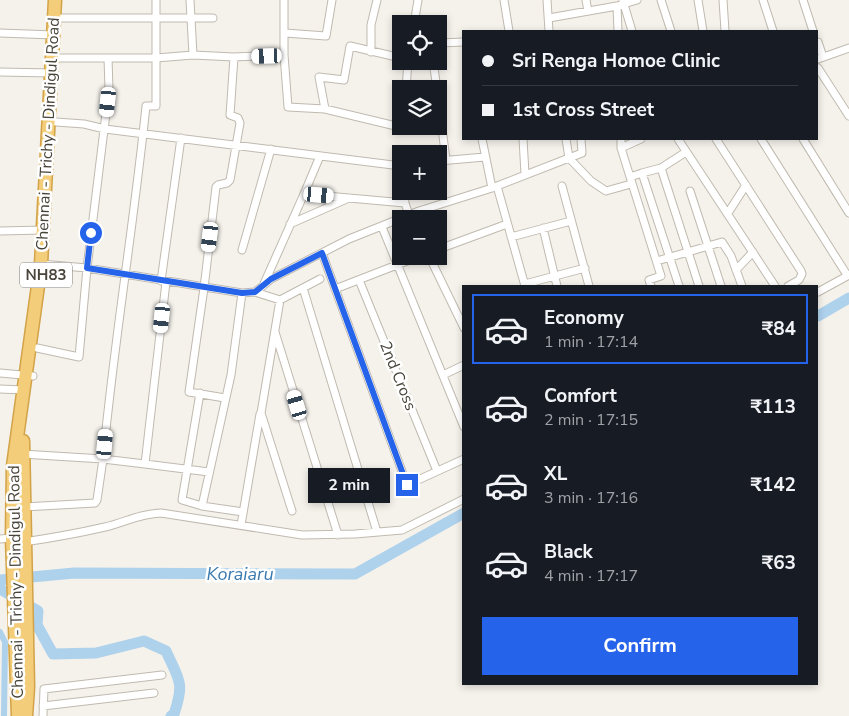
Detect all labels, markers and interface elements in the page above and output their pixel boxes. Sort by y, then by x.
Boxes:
map controls [392,15,447,265]
button: locate [392,15,447,70]
street label: Chennai - Trichy - Dindigul Road [31,17,65,251]
car [251,48,282,64]
text: Sri Renga Homoe Clinic [512,48,720,74]
button: layers [392,80,447,135]
car [98,86,117,118]
text: 1st Cross Street [512,97,654,123]
button: + [392,145,447,200]
car [303,186,334,204]
button: − [392,210,447,265]
car [200,221,219,253]
route start [80,222,102,244]
road number: NH83 [20,262,72,288]
car [152,302,171,334]
text: Economy [544,305,624,331]
icon: car [484,307,529,352]
text: ₹84 [762,316,796,342]
text: 1 min · 17:14 [544,331,638,353]
street label: 2nd Cross [374,338,422,414]
text: Comfort [544,383,617,409]
icon: car [484,385,529,430]
car [285,388,308,422]
text: ₹113 [750,394,796,420]
text: 2 min · 17:15 [544,409,638,431]
car [96,428,113,460]
text: XL [544,461,567,487]
icon: car [484,463,529,508]
street label: Chennai - Trichy - Dindigul Road [3,465,29,699]
callout: 2 min [307,468,390,502]
text: ₹142 [750,472,796,498]
text: 2 min [328,474,370,496]
route end [396,474,418,496]
text: 3 min · 17:16 [544,487,638,509]
text: Black [544,539,593,565]
icon: car [484,541,529,586]
text: ₹63 [762,550,796,576]
water label: Koraiaru [206,562,274,586]
text: 4 min · 17:17 [544,565,638,587]
button: Confirm [482,617,798,675]

